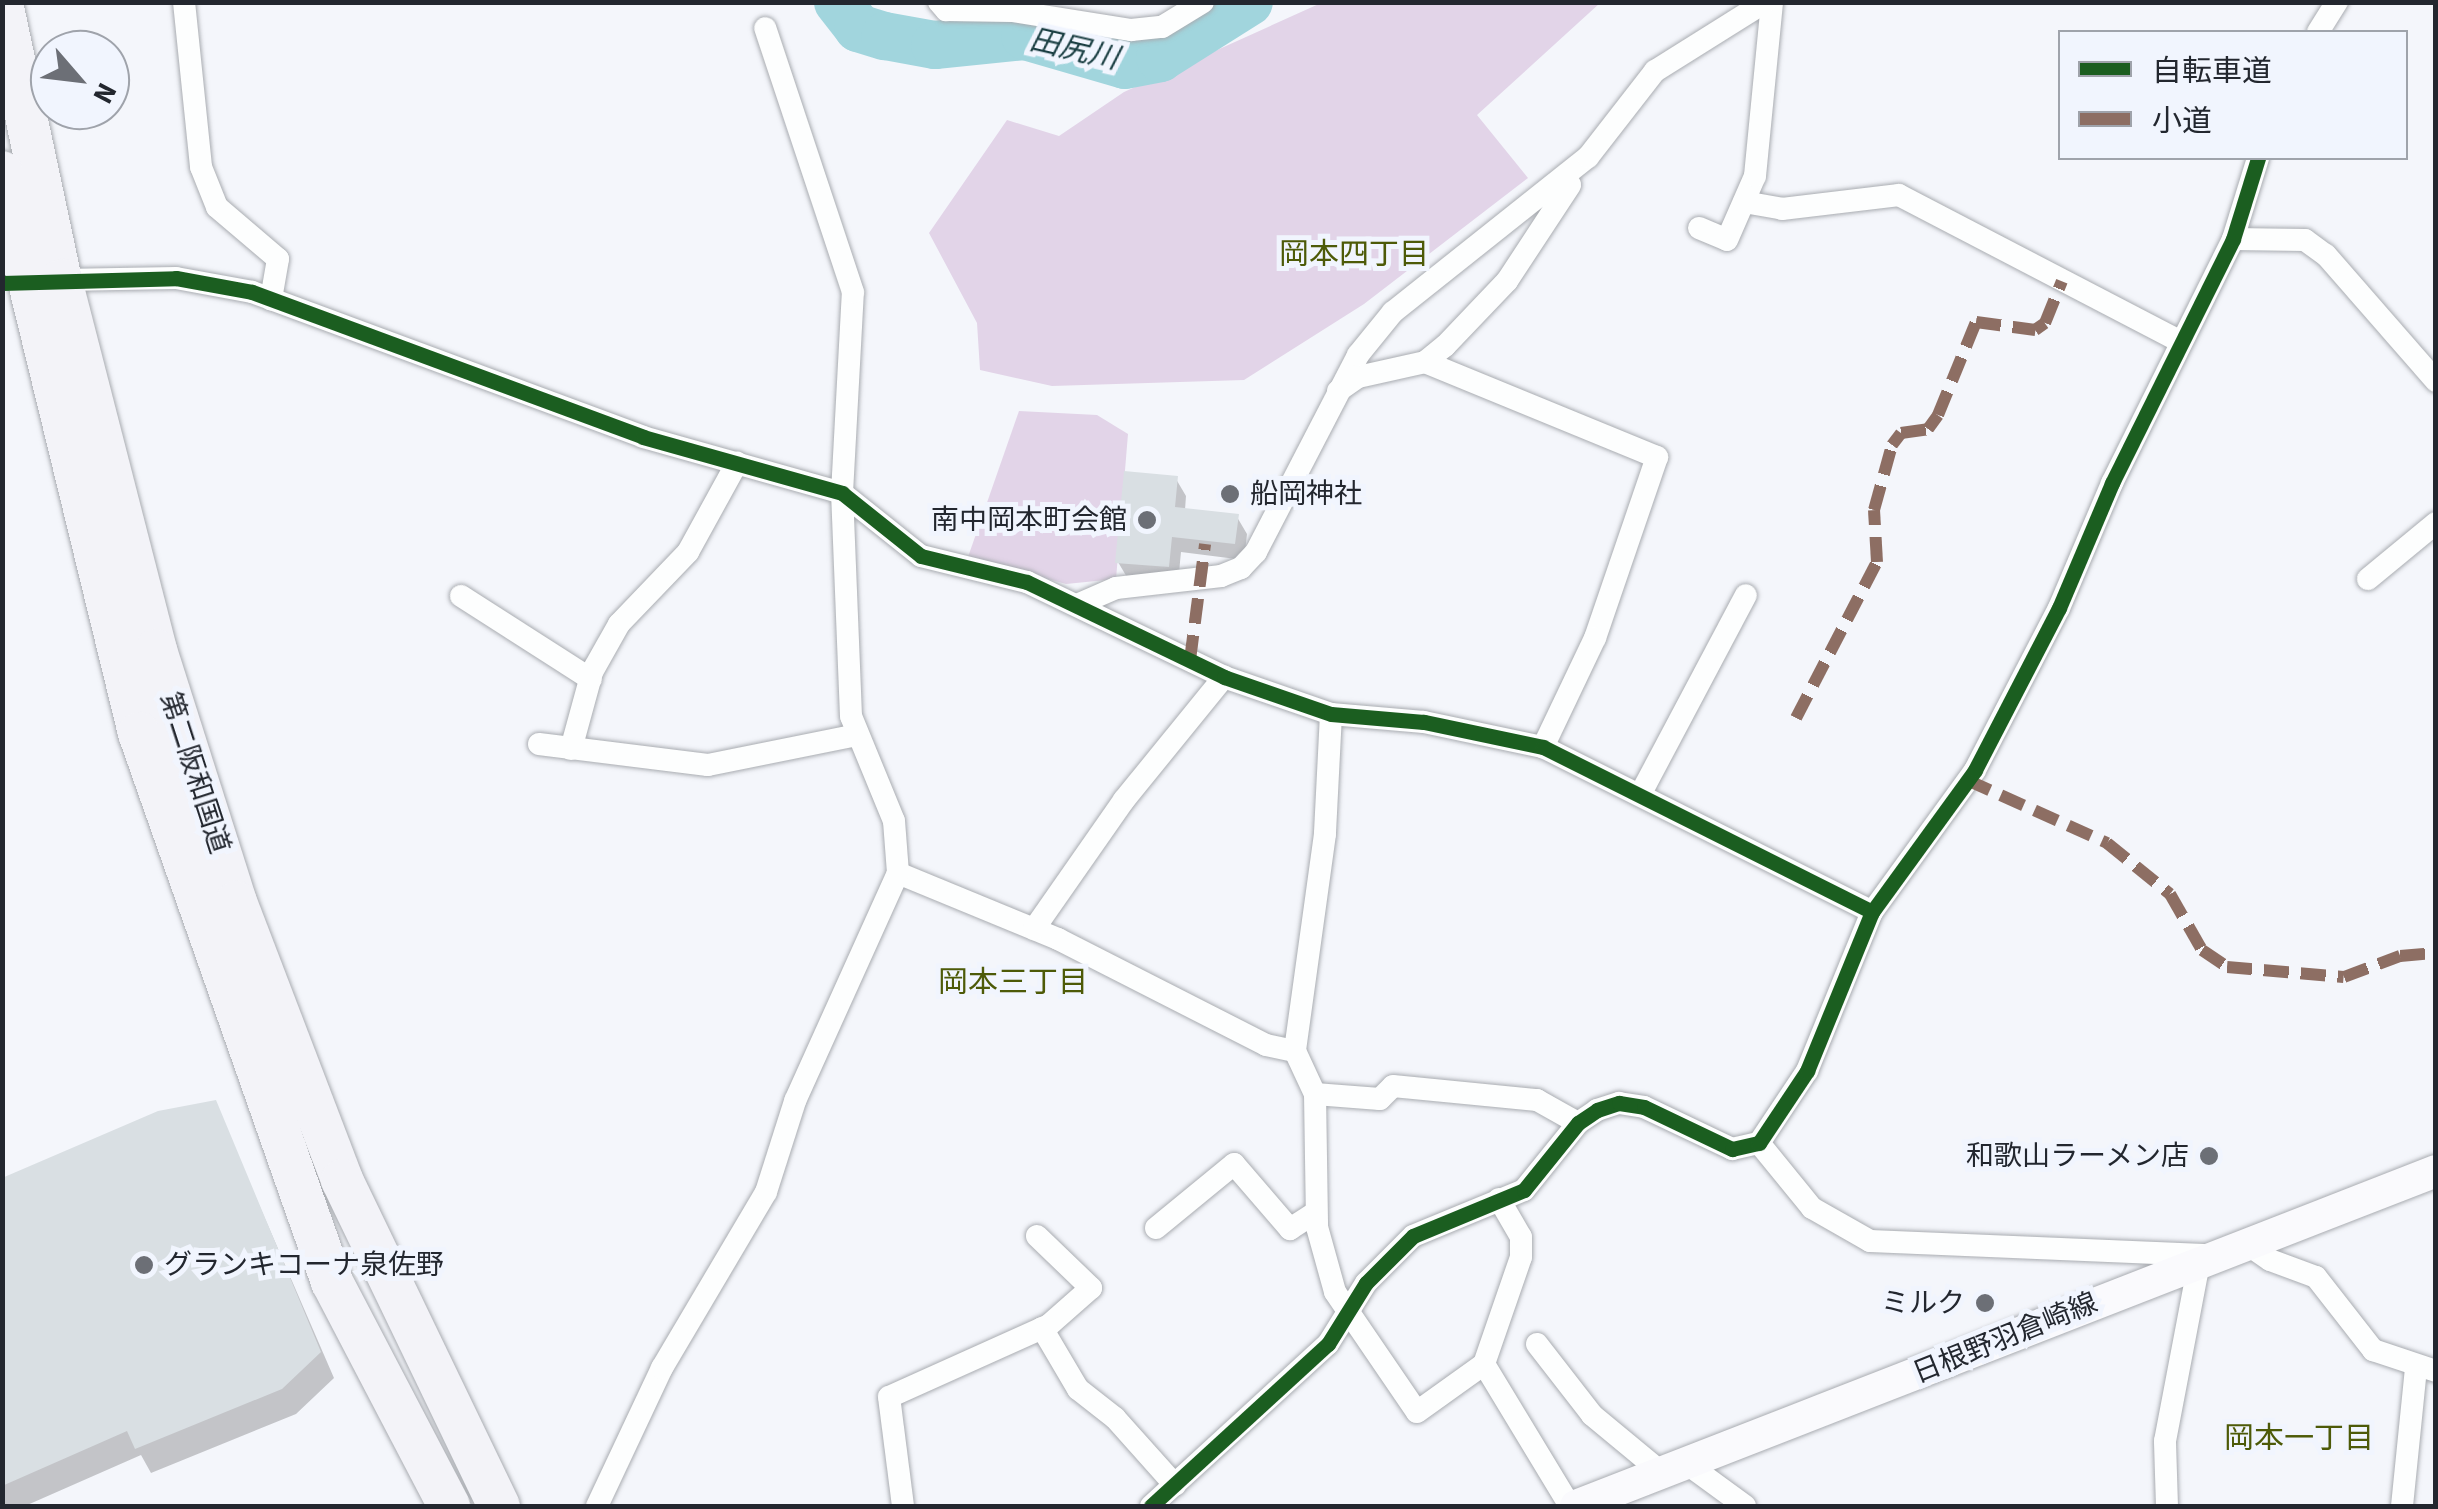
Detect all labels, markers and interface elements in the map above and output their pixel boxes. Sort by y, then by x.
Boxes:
water label: 田尻川 [1026,22,1122,78]
north arrow [30,30,130,130]
legend [2058,30,2408,160]
text: 自転車道 [2152,50,2272,93]
text: N [83,76,127,111]
text: 小道 [2152,100,2212,143]
district label: 岡本四丁目 [1279,237,1429,273]
place label: 船岡神社 [1250,477,1362,511]
marker: 船岡神社 [1219,483,1241,505]
place label: 南中岡本町会館 [931,503,1127,537]
marker: 南中岡本町会館 [1136,509,1158,531]
street label: 第二阪和国道 [153,688,237,858]
district label: 岡本三丁目 [938,965,1088,1001]
place label: 和歌山ラーメン店 [1965,1139,2189,1173]
marker: 和歌山ラーメン店 [2198,1145,2220,1167]
place label: グランキコーナ泉佐野 [164,1248,444,1282]
marker: グランキコーナ泉佐野 [133,1254,155,1276]
place label: ミルク [1881,1286,1965,1320]
street label: 日根野羽倉崎線 [1908,1286,2102,1390]
marker: ミルク [1974,1292,1996,1314]
district label: 岡本一丁目 [2224,1421,2374,1457]

